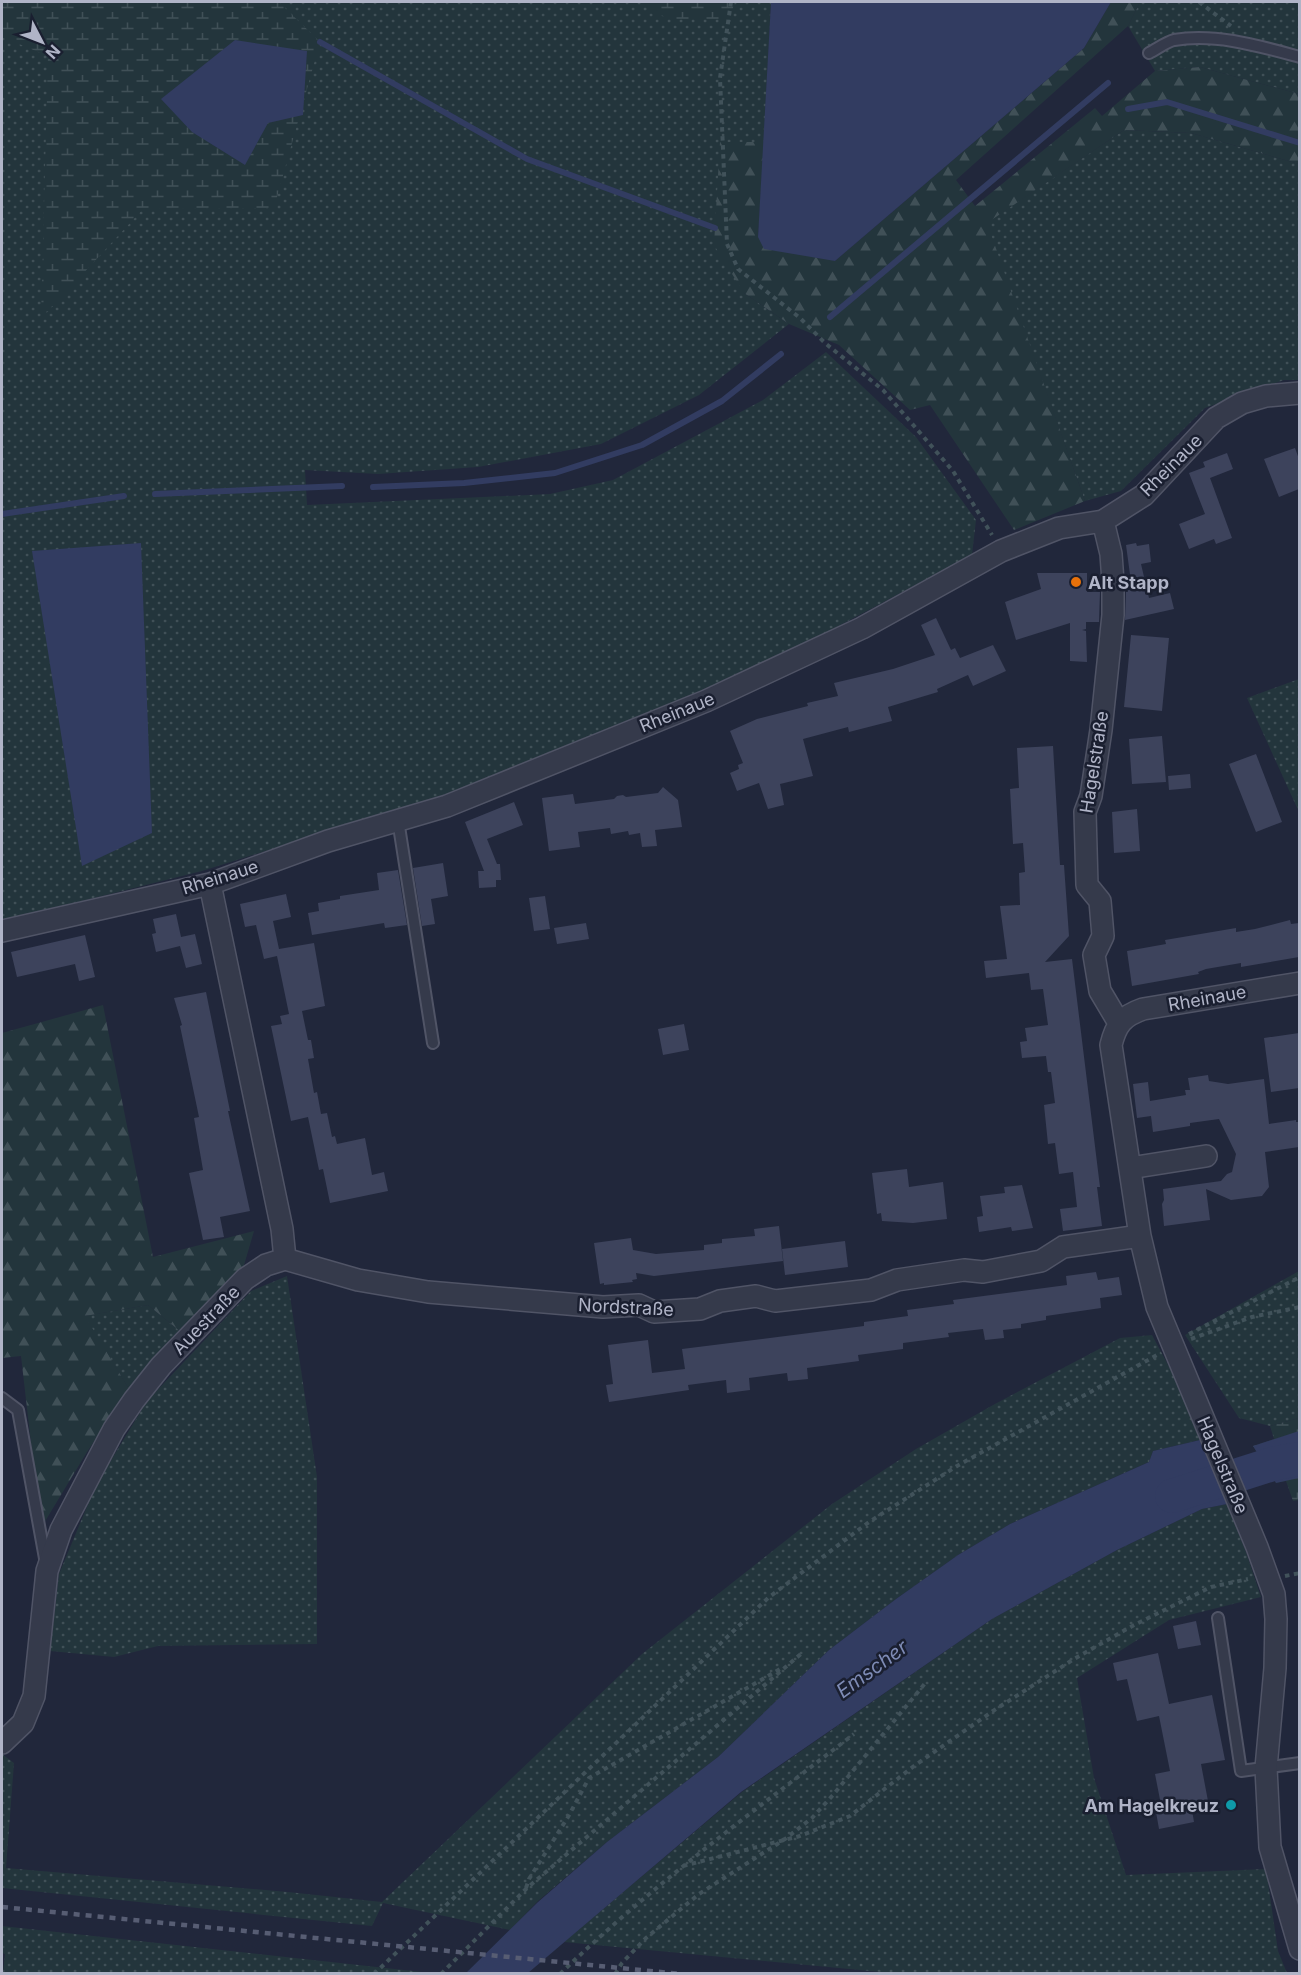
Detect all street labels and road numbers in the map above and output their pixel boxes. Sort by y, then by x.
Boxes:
street label: Rheinaue [1136,430,1206,500]
street label: Rheinaue [636,687,718,737]
street label: Hagelstraße [1076,709,1112,815]
street label: Rheinaue [179,855,261,899]
street label: Rheinaue [1166,981,1248,1015]
street label: Auestraße [168,1281,244,1359]
street label: Nordstraße [578,1294,674,1320]
street label: Hagelstraße [1193,1413,1253,1517]

